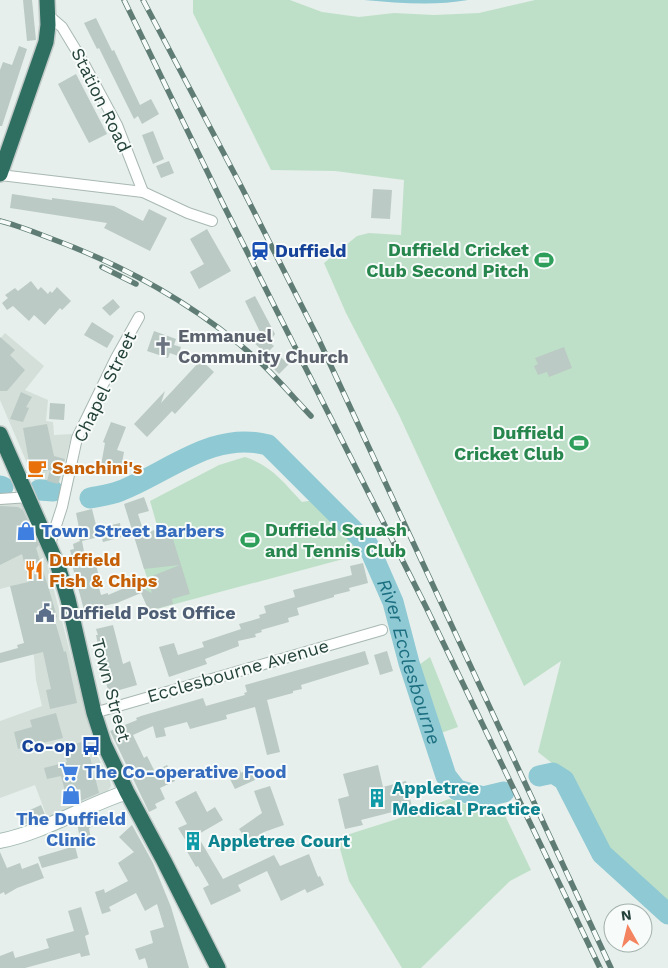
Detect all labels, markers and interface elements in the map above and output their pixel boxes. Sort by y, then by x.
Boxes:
street label: Station Road [67,44,136,155]
place label: Duffield Cricket Club Second Pitch [366,239,529,281]
station icon: Duffield [249,240,271,262]
place label: Duffield [275,240,347,261]
sports icon: Duffield Cricket Club Second Pitch [533,249,555,271]
place label: Emmanuel Community Church [178,325,349,367]
street label: Chapel Street [69,328,141,446]
church icon: Emmanuel Community Church [152,335,174,357]
place label: Duffield Cricket Club [454,422,564,464]
sports icon: Duffield Cricket Club [568,432,590,454]
cafe icon: Sanchini's [26,457,48,479]
place label: Sanchini's [52,457,143,478]
place label: Duffield Squash and Tennis Club [265,519,407,561]
shop icon: Town Street Barbers [15,520,37,542]
place label: Town Street Barbers [41,520,225,541]
sports icon: Duffield Squash and Tennis Club [239,529,261,551]
place label: Duffield Fish & Chips [49,549,158,591]
restaurant icon: Duffield Fish & Chips [23,559,45,581]
water label: River Ecclesbourne [372,575,446,748]
public building icon: Duffield Post Office [34,602,56,624]
place label: Duffield Post Office [60,602,236,623]
street label: Ecclesbourne Avenue [145,635,331,707]
street label: Town Street [88,636,135,744]
place label: Co-op [21,735,76,756]
bus stop icon: Co-op [80,735,102,757]
supermarket icon: The Co-operative Food [58,761,80,783]
place label: The Co-operative Food [84,761,287,782]
place label: Appletree Medical Practice [392,777,541,819]
shop icon: The Duffield Clinic [60,784,82,806]
building icon: Appletree Medical Practice [366,787,388,809]
place label: The Duffield Clinic [16,808,126,850]
building icon: Appletree Court [182,830,204,852]
place label: Appletree Court [208,830,350,851]
north arrow [603,903,653,953]
text: N [620,906,632,924]

